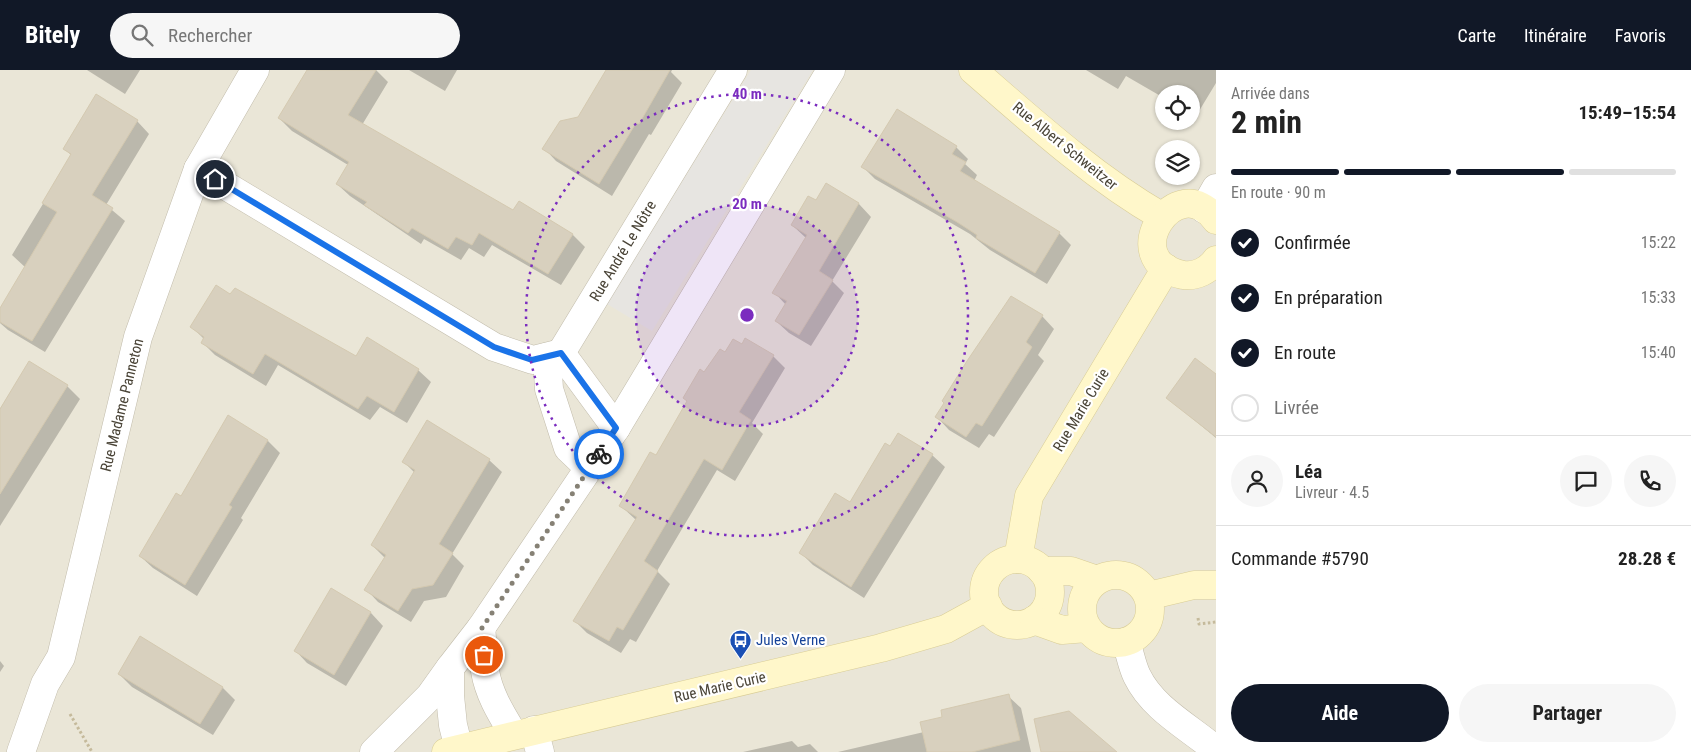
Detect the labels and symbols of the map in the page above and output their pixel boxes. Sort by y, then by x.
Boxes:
text: 40 m [732,85,762,103]
street label: Rue Albert Schweitzer [1009,98,1121,194]
pin [194,158,236,200]
text: 20 m [732,195,762,213]
street label: Rue André Le Nôtre [586,197,660,305]
centre of rings [738,306,756,324]
street label: Rue Madame Panneton [97,337,147,473]
street label: Rue Marie Curie [1049,365,1113,455]
courier [574,429,624,479]
bus stop icon: Jules Verne [728,628,752,659]
place label: Jules Verne [756,631,825,649]
pin [463,634,505,676]
street label: Rue Marie Curie [672,668,768,706]

